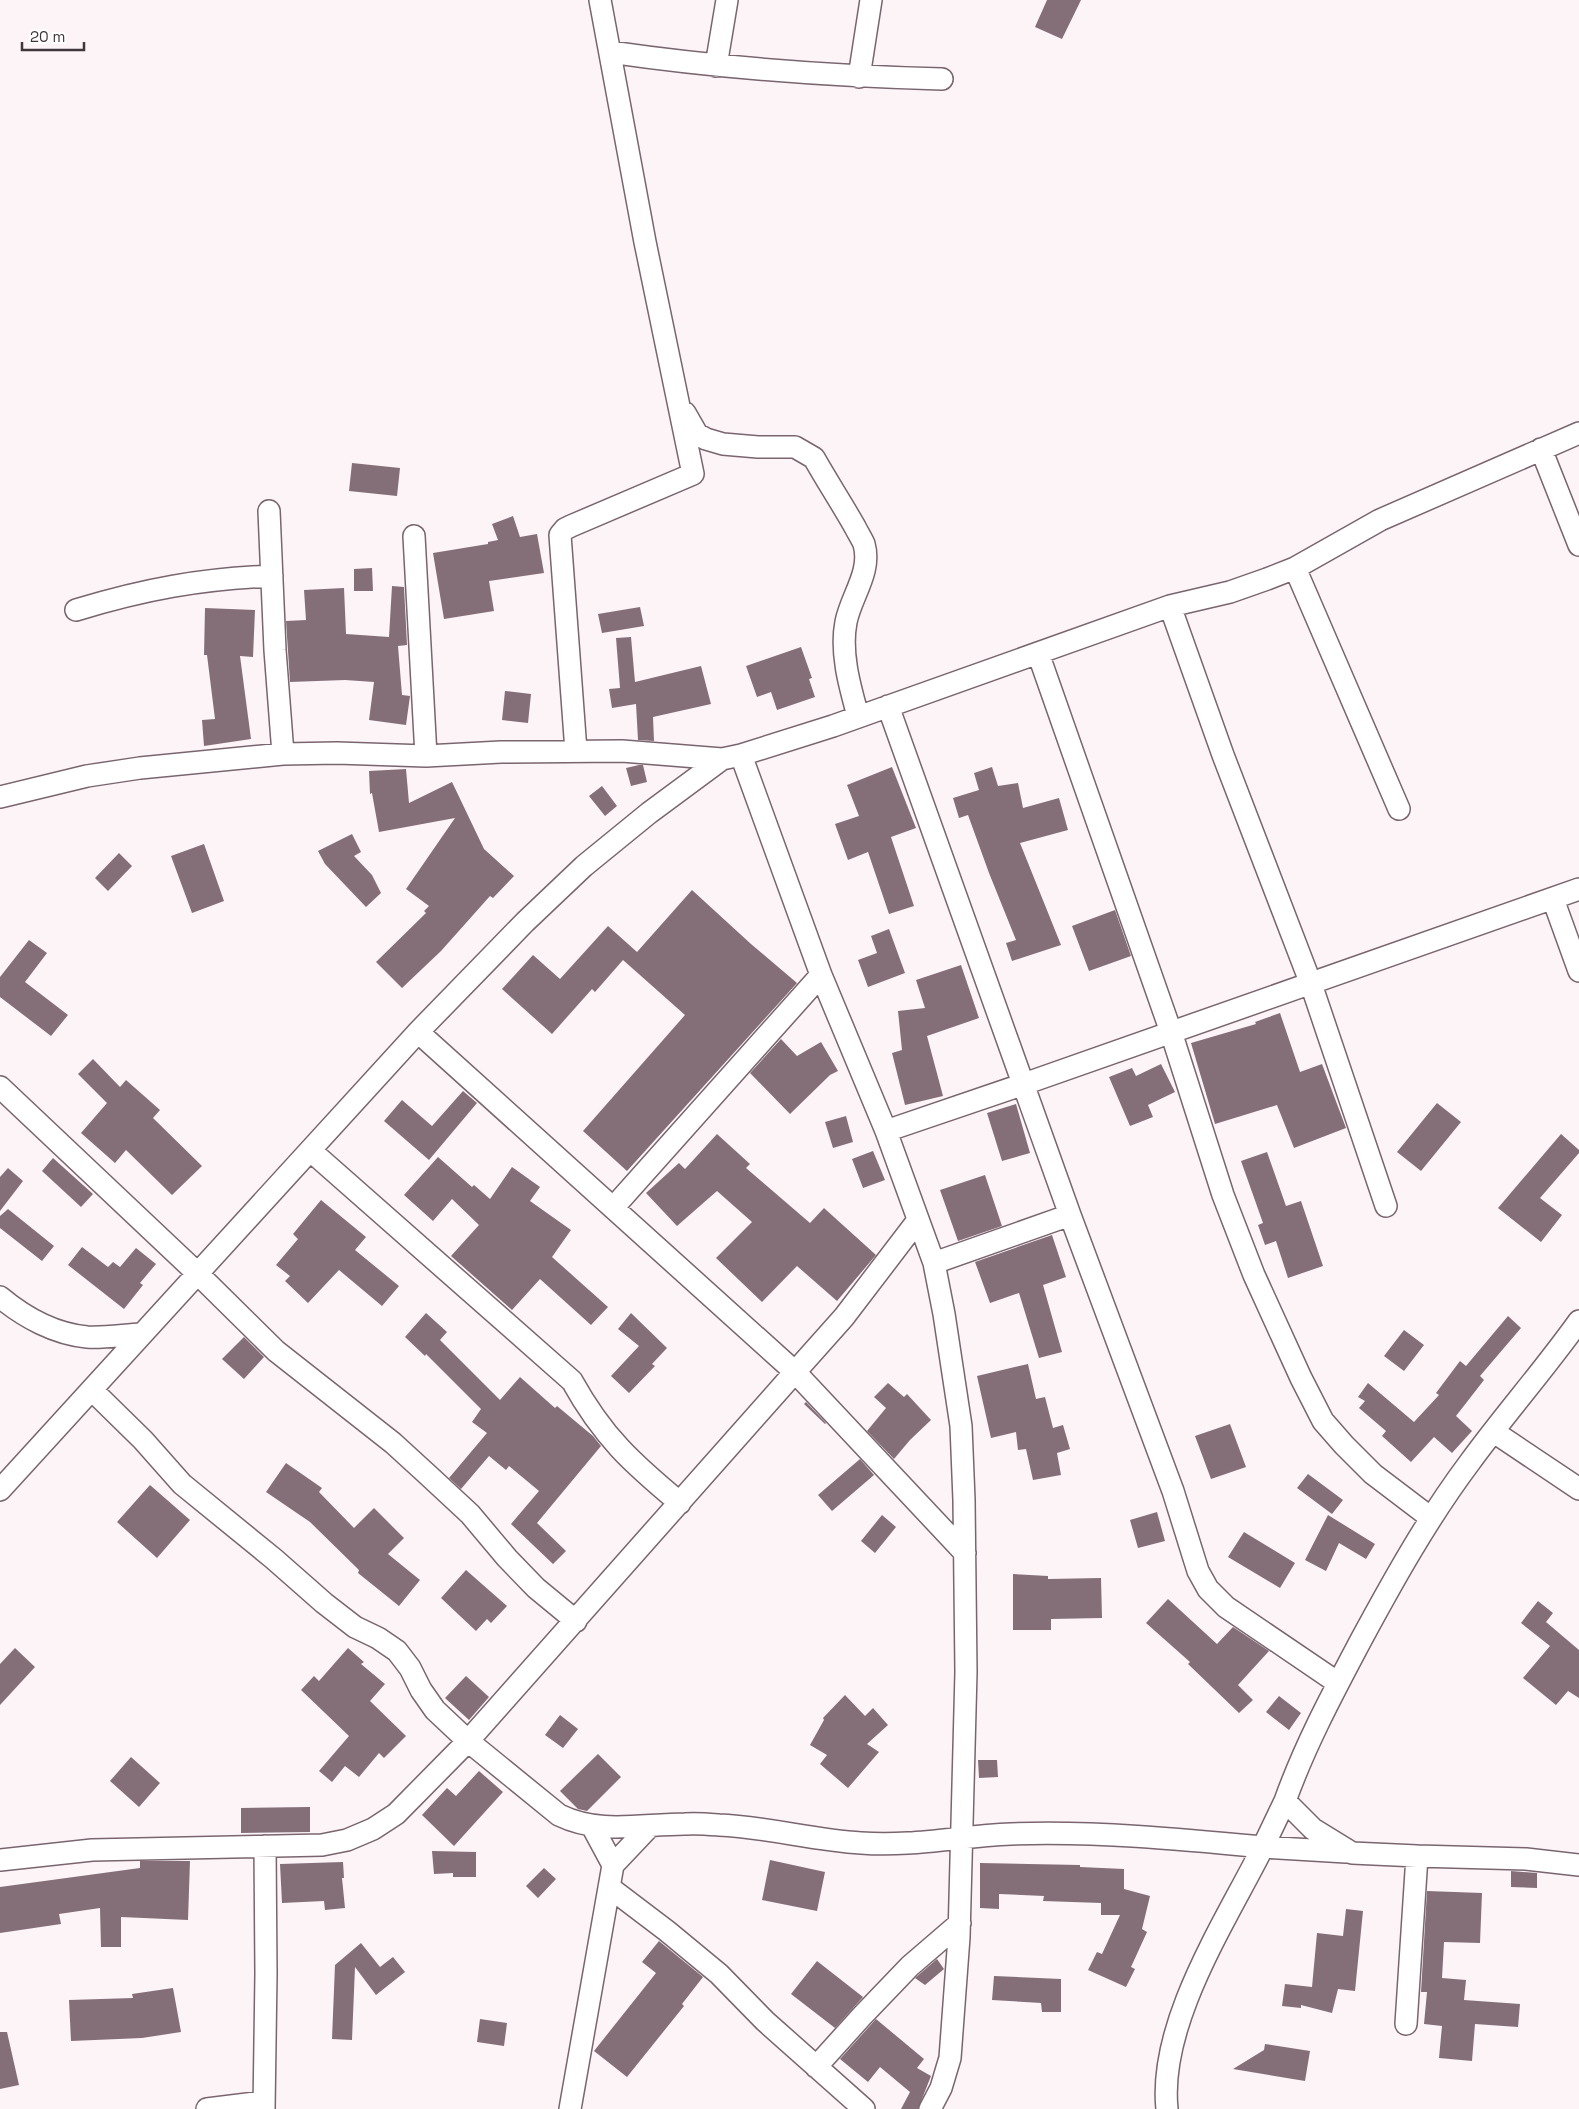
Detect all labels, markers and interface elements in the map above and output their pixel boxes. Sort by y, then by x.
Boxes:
scale bar [22,20,85,52]
text: 20 m [30,27,65,46]

